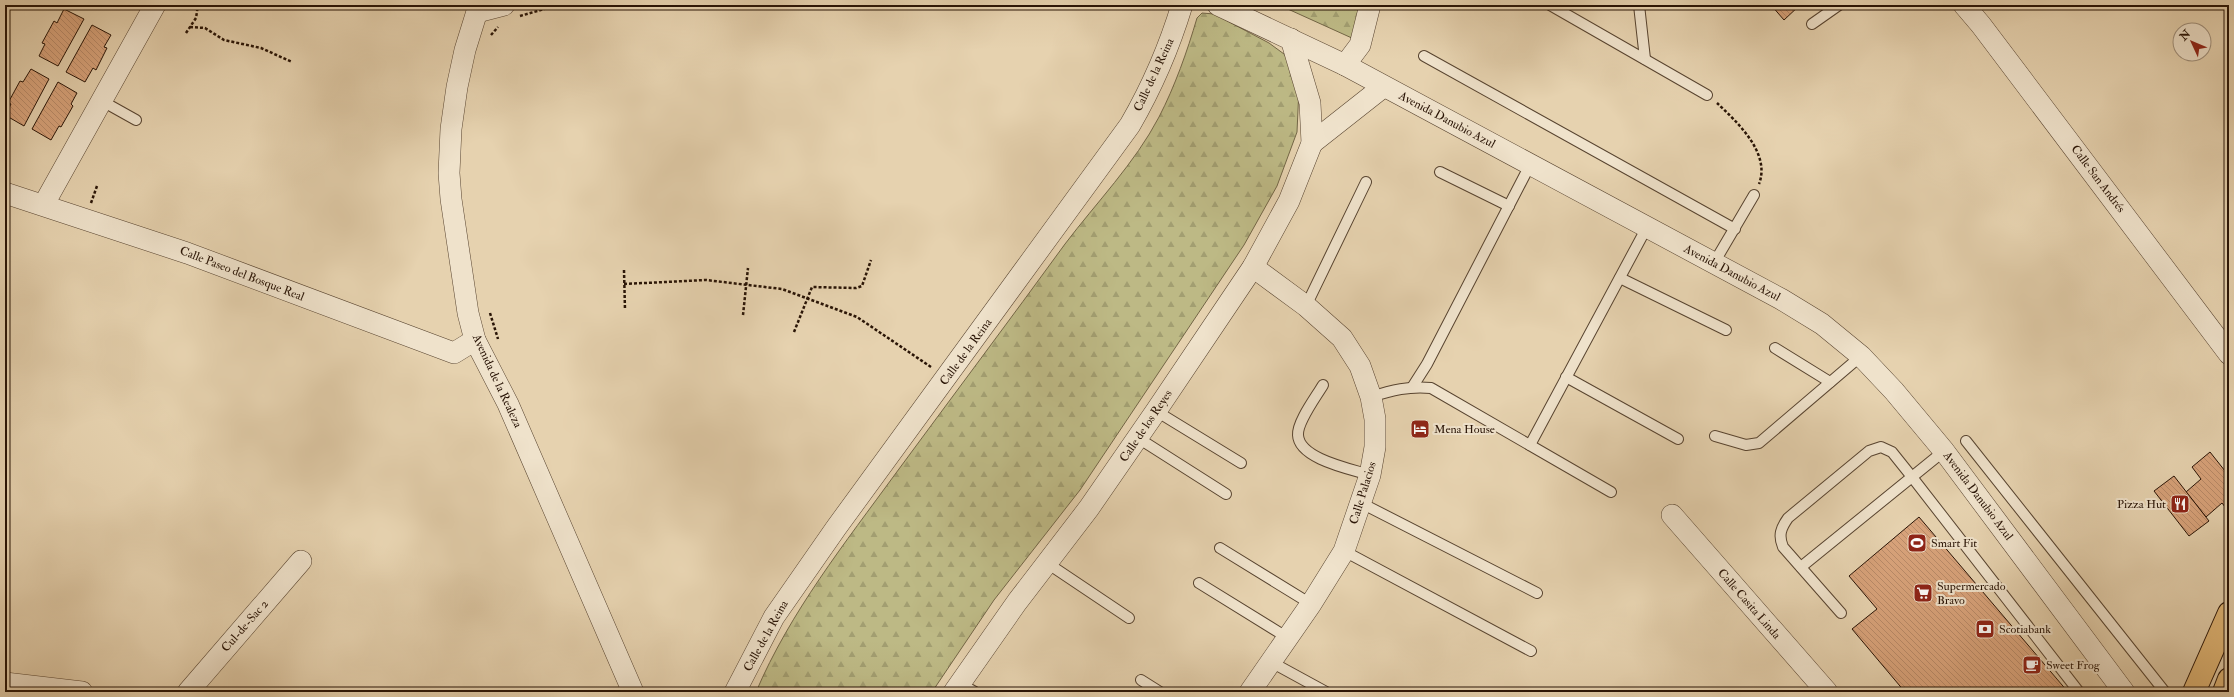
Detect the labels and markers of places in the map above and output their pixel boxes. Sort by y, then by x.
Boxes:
hotel icon: Mena House [1409,418,1431,440]
place label: Mena House [1434,422,1495,437]
restaurant icon: Pizza Hut [2169,493,2191,515]
place label: Pizza Hut [2117,497,2166,512]
sports icon: Smart Fit [1906,532,1928,554]
place label: Smart Fit [1931,536,1977,551]
place label: Supermercado Bravo [1937,579,2006,608]
supermarket icon: Supermercado Bravo [1912,582,1934,604]
bank icon: Scotiabank [1974,618,1996,640]
place label: Scotiabank [1999,622,2051,637]
cafe icon: Sweet Frog [2021,654,2043,676]
place label: Sweet Frog [2046,658,2101,673]

